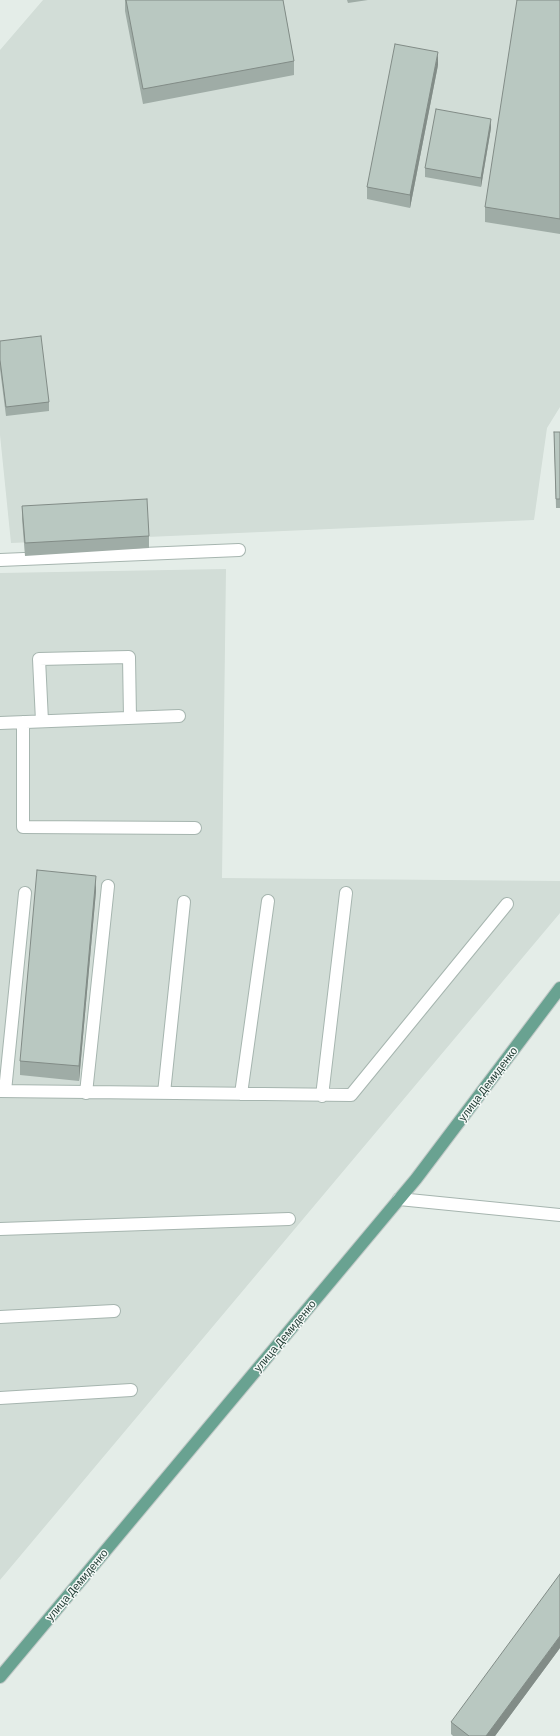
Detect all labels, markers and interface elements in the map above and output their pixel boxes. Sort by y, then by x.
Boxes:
street label: улица Демиденко [456,1044,520,1124]
street label: улица Демиденко [251,1298,319,1374]
street label: улица Демиденко [43,1547,111,1623]

